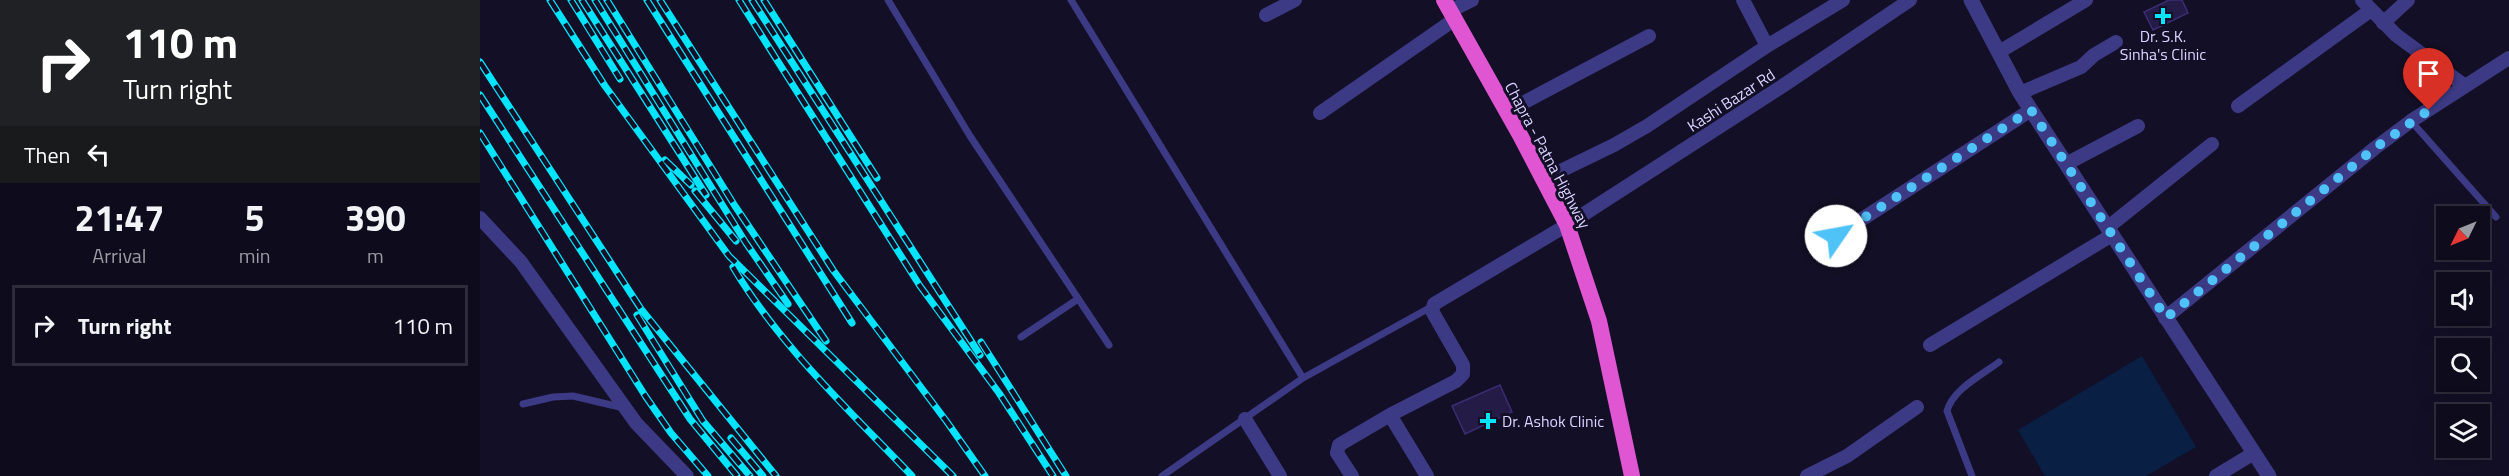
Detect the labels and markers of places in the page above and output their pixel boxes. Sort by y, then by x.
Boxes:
marker: Dr. S.K. Sinha's Clinic [2154,7,2172,25]
place label: Dr. S.K. Sinha's Clinic [2120,24,2206,66]
pin [2403,48,2454,110]
place label: Dr. Ashok Clinic [1502,409,1604,433]
marker: Dr. Ashok Clinic [1479,412,1497,430]

